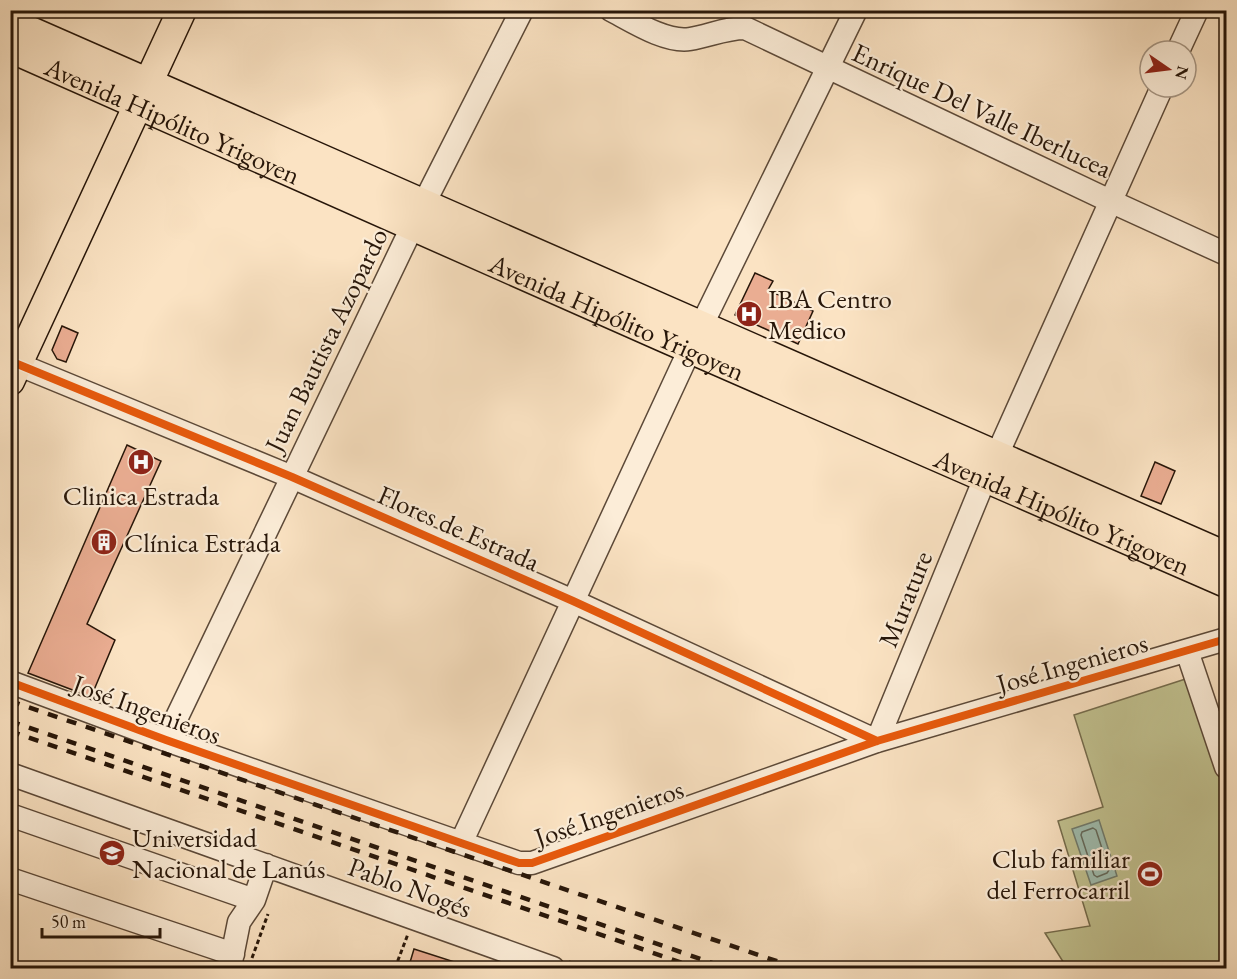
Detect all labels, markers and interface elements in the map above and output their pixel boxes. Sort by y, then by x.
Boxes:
street label: Enrique Del Valle Iberlucea [847,34,1118,186]
north arrow [1138,39,1198,99]
street label: Avenida Hipólito Yrigoyen [39,48,306,192]
text: N [1170,64,1194,81]
street label: Juan Bautista Azopardo [256,222,395,460]
street label: Avenida Hipólito Yrigoyen [483,245,750,388]
place label: IBA Centro Medico [768,281,892,347]
hospital icon: IBA Centro Medico [734,299,764,329]
street label: Avenida Hipólito Yrigoyen [928,440,1196,583]
hospital icon: Clinica Estrada [126,447,156,477]
street label: Flores de Estrada [373,477,546,579]
place label: Clinica Estrada [63,478,219,513]
place label: Clínica Estrada [124,525,281,560]
building icon: Clínica Estrada [89,527,119,557]
street label: Murature [870,546,940,652]
street label: José Ingenieros [991,625,1152,702]
street label: José Ingenieros [66,665,226,752]
street label: José Ingenieros [528,771,688,855]
place label: Universidad Nacional de Lanús [132,820,325,886]
school or university icon: Universidad Nacional de Lanús [97,838,127,868]
place label: Club familiar del Ferrocarril [986,841,1130,907]
street label: Pablo Nogés [343,849,477,925]
sports icon: Club familiar del Ferrocarril [1135,859,1165,889]
scale bar [42,901,160,939]
text: 50 m [51,910,86,933]

